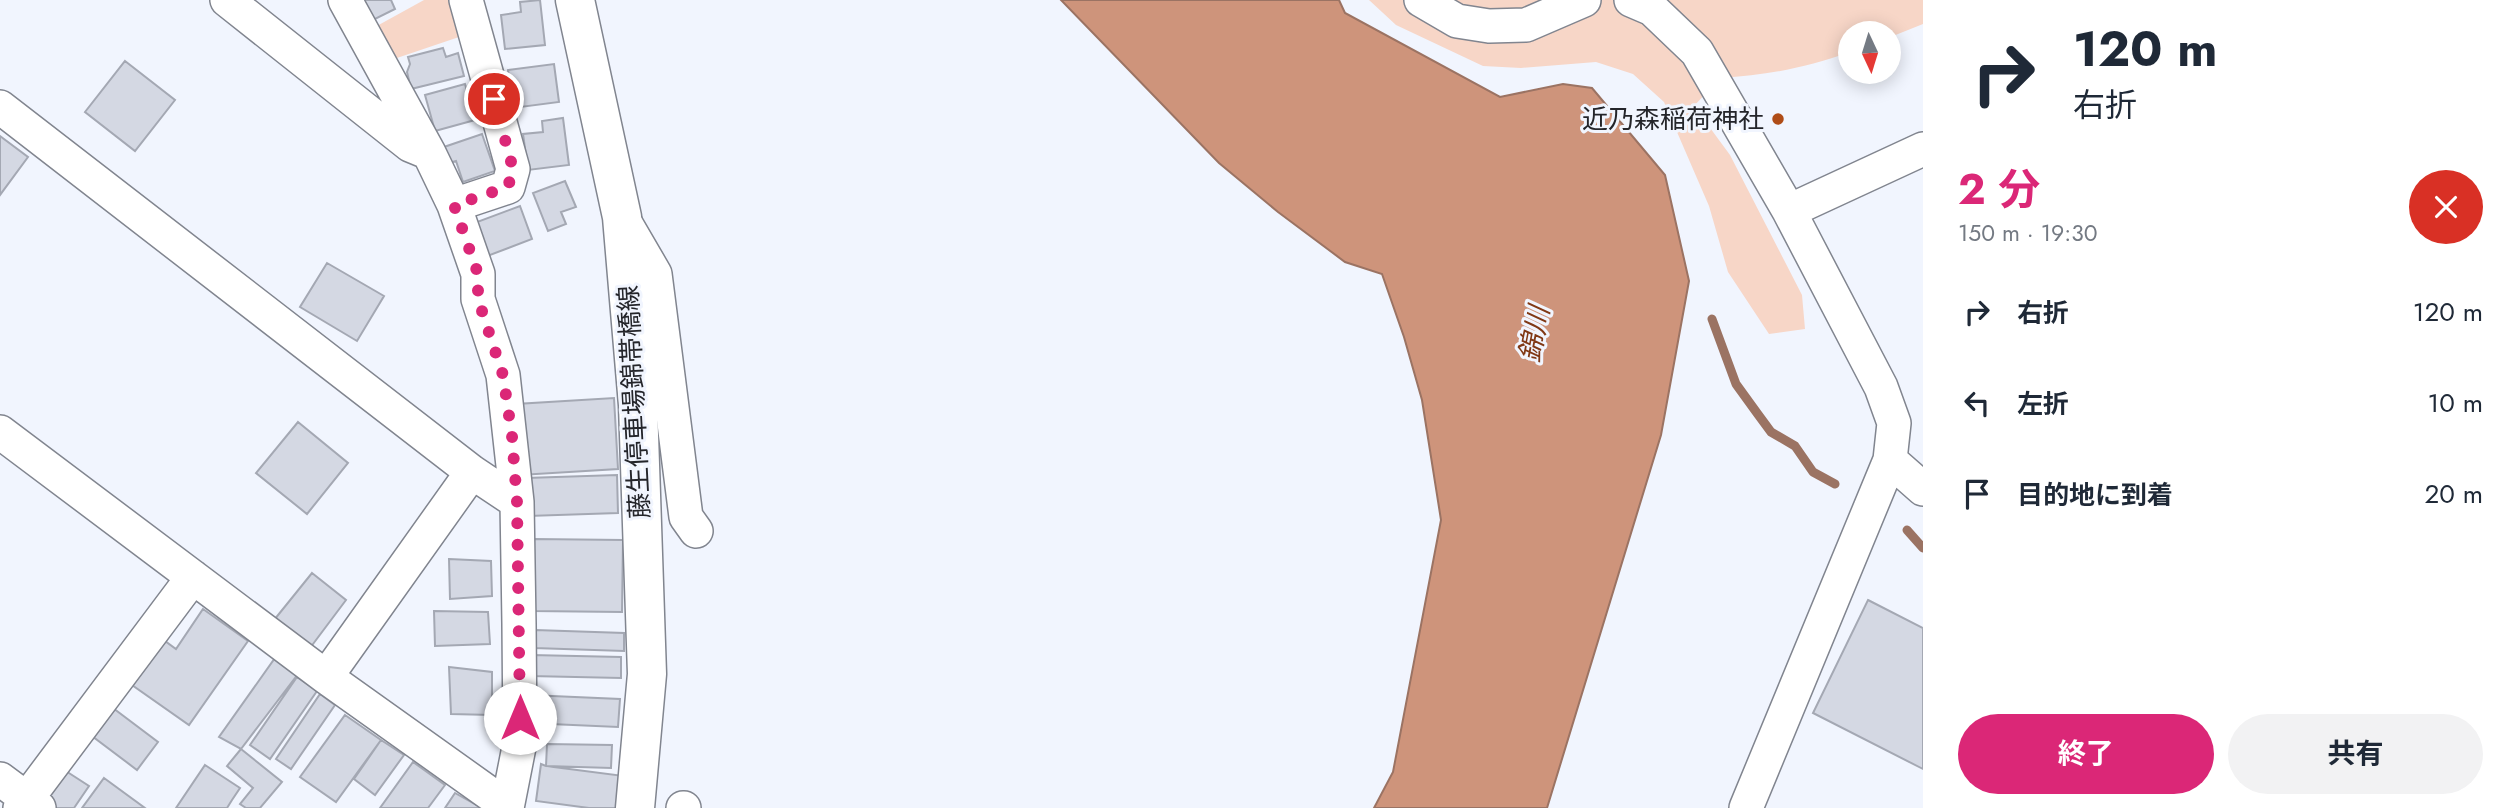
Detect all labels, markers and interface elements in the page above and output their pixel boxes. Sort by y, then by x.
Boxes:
text: 120 m [2073,14,2217,84]
north arrow [1838,21,1900,84]
map controls [1838,21,1901,84]
icon: right [1958,28,2049,119]
pin [464,69,524,129]
icon: arrive [475,80,513,118]
text: 右折 [2073,82,2137,128]
place label: 近乃森稲荷神社 [1582,100,1764,138]
marker: 近乃森稲荷神社 [1770,111,1786,127]
text: 2 分 [1958,159,2040,220]
button: close [2409,170,2483,244]
text: 150 m · 19:30 [1958,216,2098,250]
street label: 藤生停車場錦帯橋線 [609,284,659,520]
icon: right [1958,293,1996,331]
text: 120 m [2413,293,2483,331]
text: 右折 [2017,294,2069,332]
water label: 錦川 [1509,300,1561,366]
icon: left [1958,384,1996,422]
text: 10 m [2428,384,2483,422]
text: 左折 [2017,385,2069,423]
icon: arrive [1958,475,1996,513]
text: 20 m [2425,475,2483,513]
text: 目的地に到着 [2017,476,2173,514]
position arrow [483,681,557,755]
button: 終了 [1958,714,2214,794]
button: 共有 [2228,714,2483,794]

